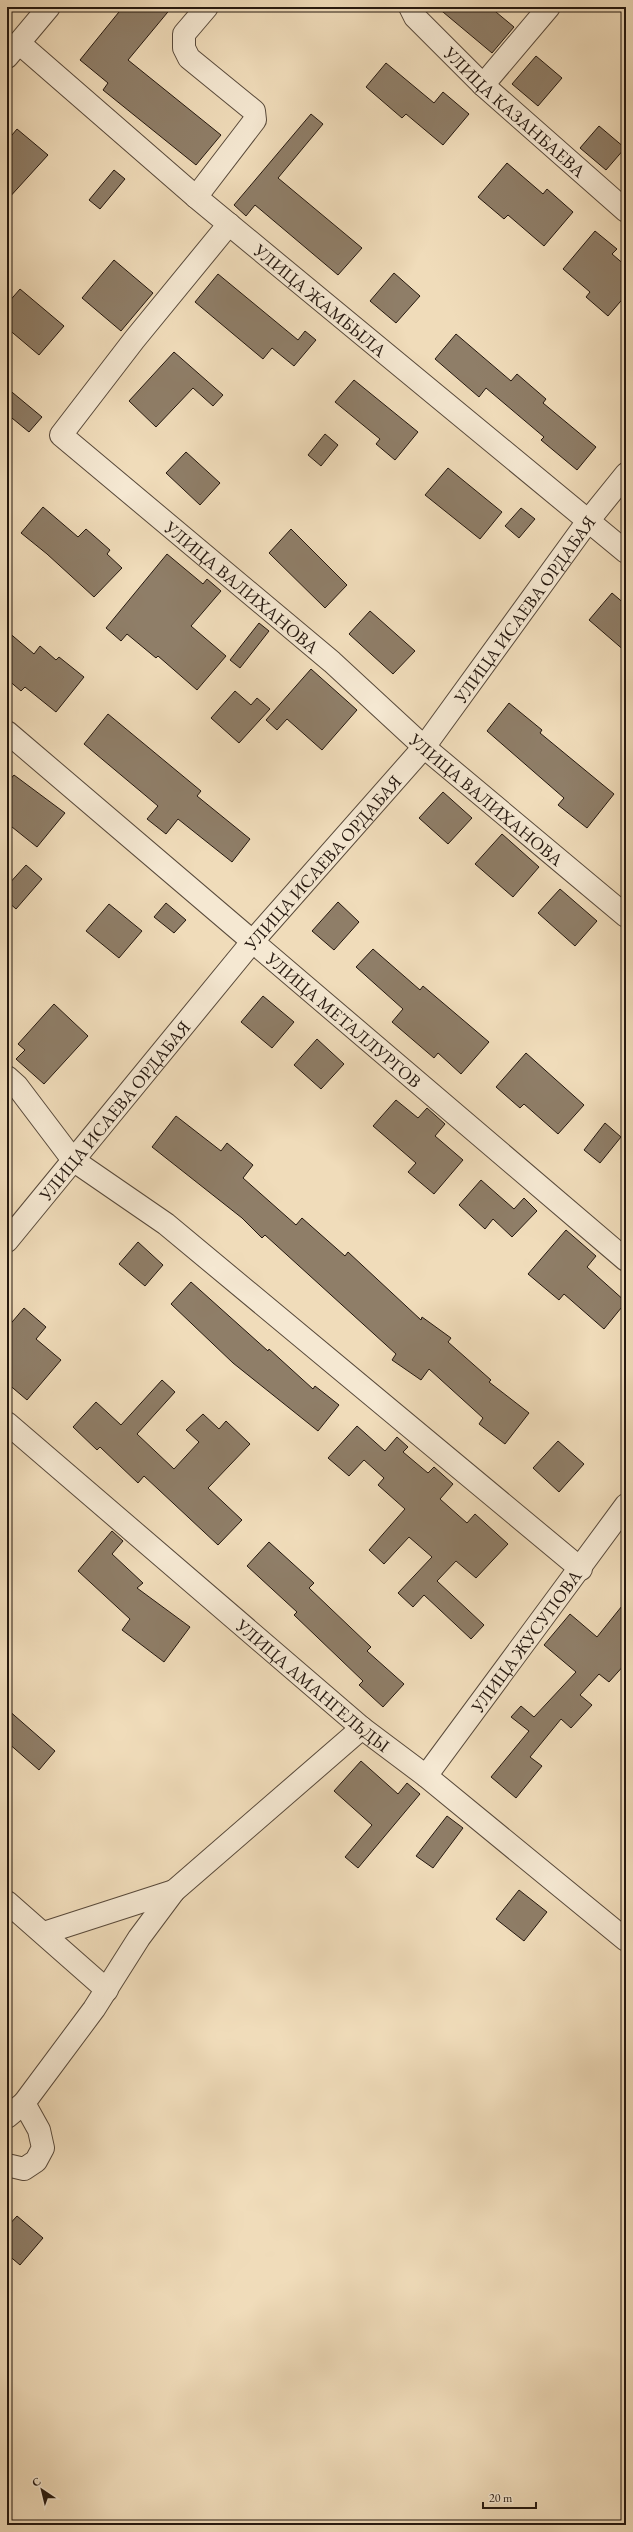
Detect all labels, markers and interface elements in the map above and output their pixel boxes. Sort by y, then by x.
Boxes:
street label: УЛИЦА КАЗАНБАЕВА [439,41,591,182]
street label: УЛИЦА ЖАМБЫЛА [249,238,392,362]
street label: УЛИЦА ИСАЕВА ОРДАБАЯ [448,511,600,708]
street label: УЛИЦА ВАЛИХАНОВА [159,515,324,658]
street label: УЛИЦА ВАЛИХАНОВА [404,727,569,871]
street label: УЛИЦА ИСАЕВА ОРДАБАЯ [238,770,406,955]
street label: УЛИЦА МЕТАЛЛУРГОВ [261,946,427,1092]
street label: УЛИЦА ИСАЕВА ОРДАБАЯ [33,1015,195,1206]
street label: УЛИЦА ЖУСУПОВА [465,1564,586,1718]
street label: УЛИЦА АМАНГЕЛЬДЫ [231,1613,395,1757]
north arrow [22,2470,62,2510]
text: С [29,2474,44,2490]
scale bar [483,2484,536,2510]
text: 20 m [489,2490,513,2506]

